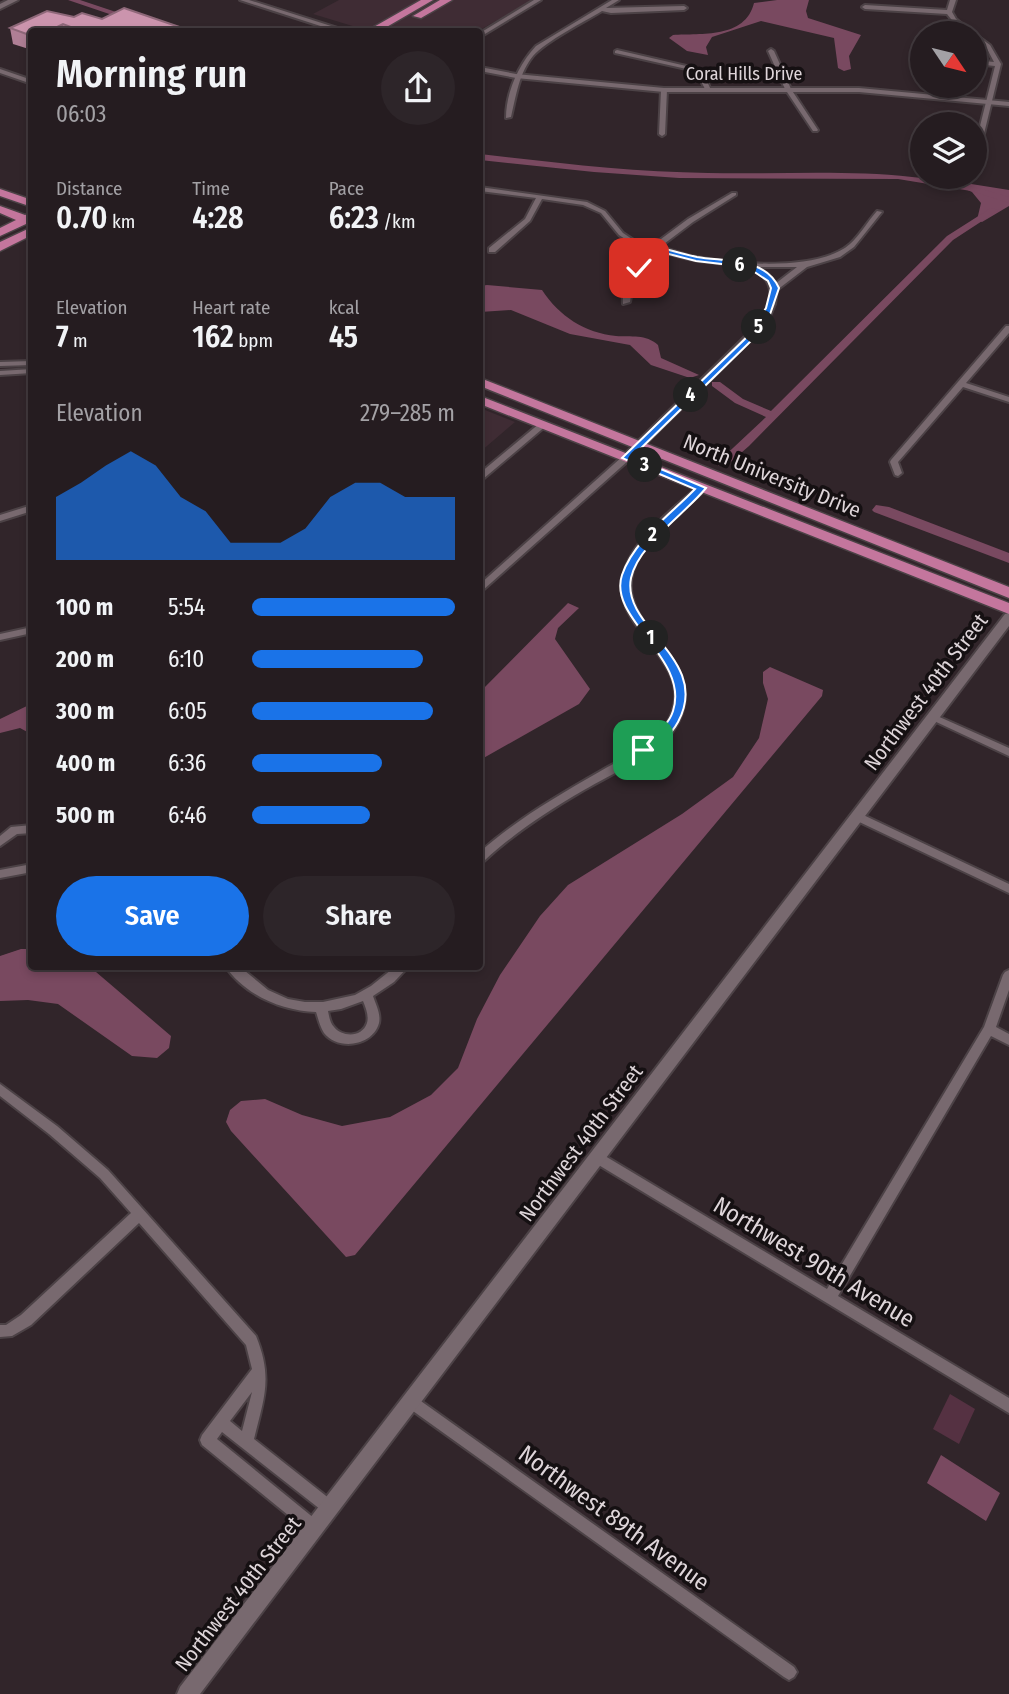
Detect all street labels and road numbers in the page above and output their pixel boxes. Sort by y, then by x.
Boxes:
street label: Coral Hills Drive [686,63,802,85]
street label: North University Drive [679,429,865,523]
street label: Northwest 40th Street [859,608,994,776]
street label: Northwest 40th Street [514,1059,649,1227]
street label: Northwest 90th Avenue [708,1191,920,1333]
street label: Northwest 89th Avenue [513,1439,715,1597]
street label: Northwest 40th Street [169,1511,307,1677]

